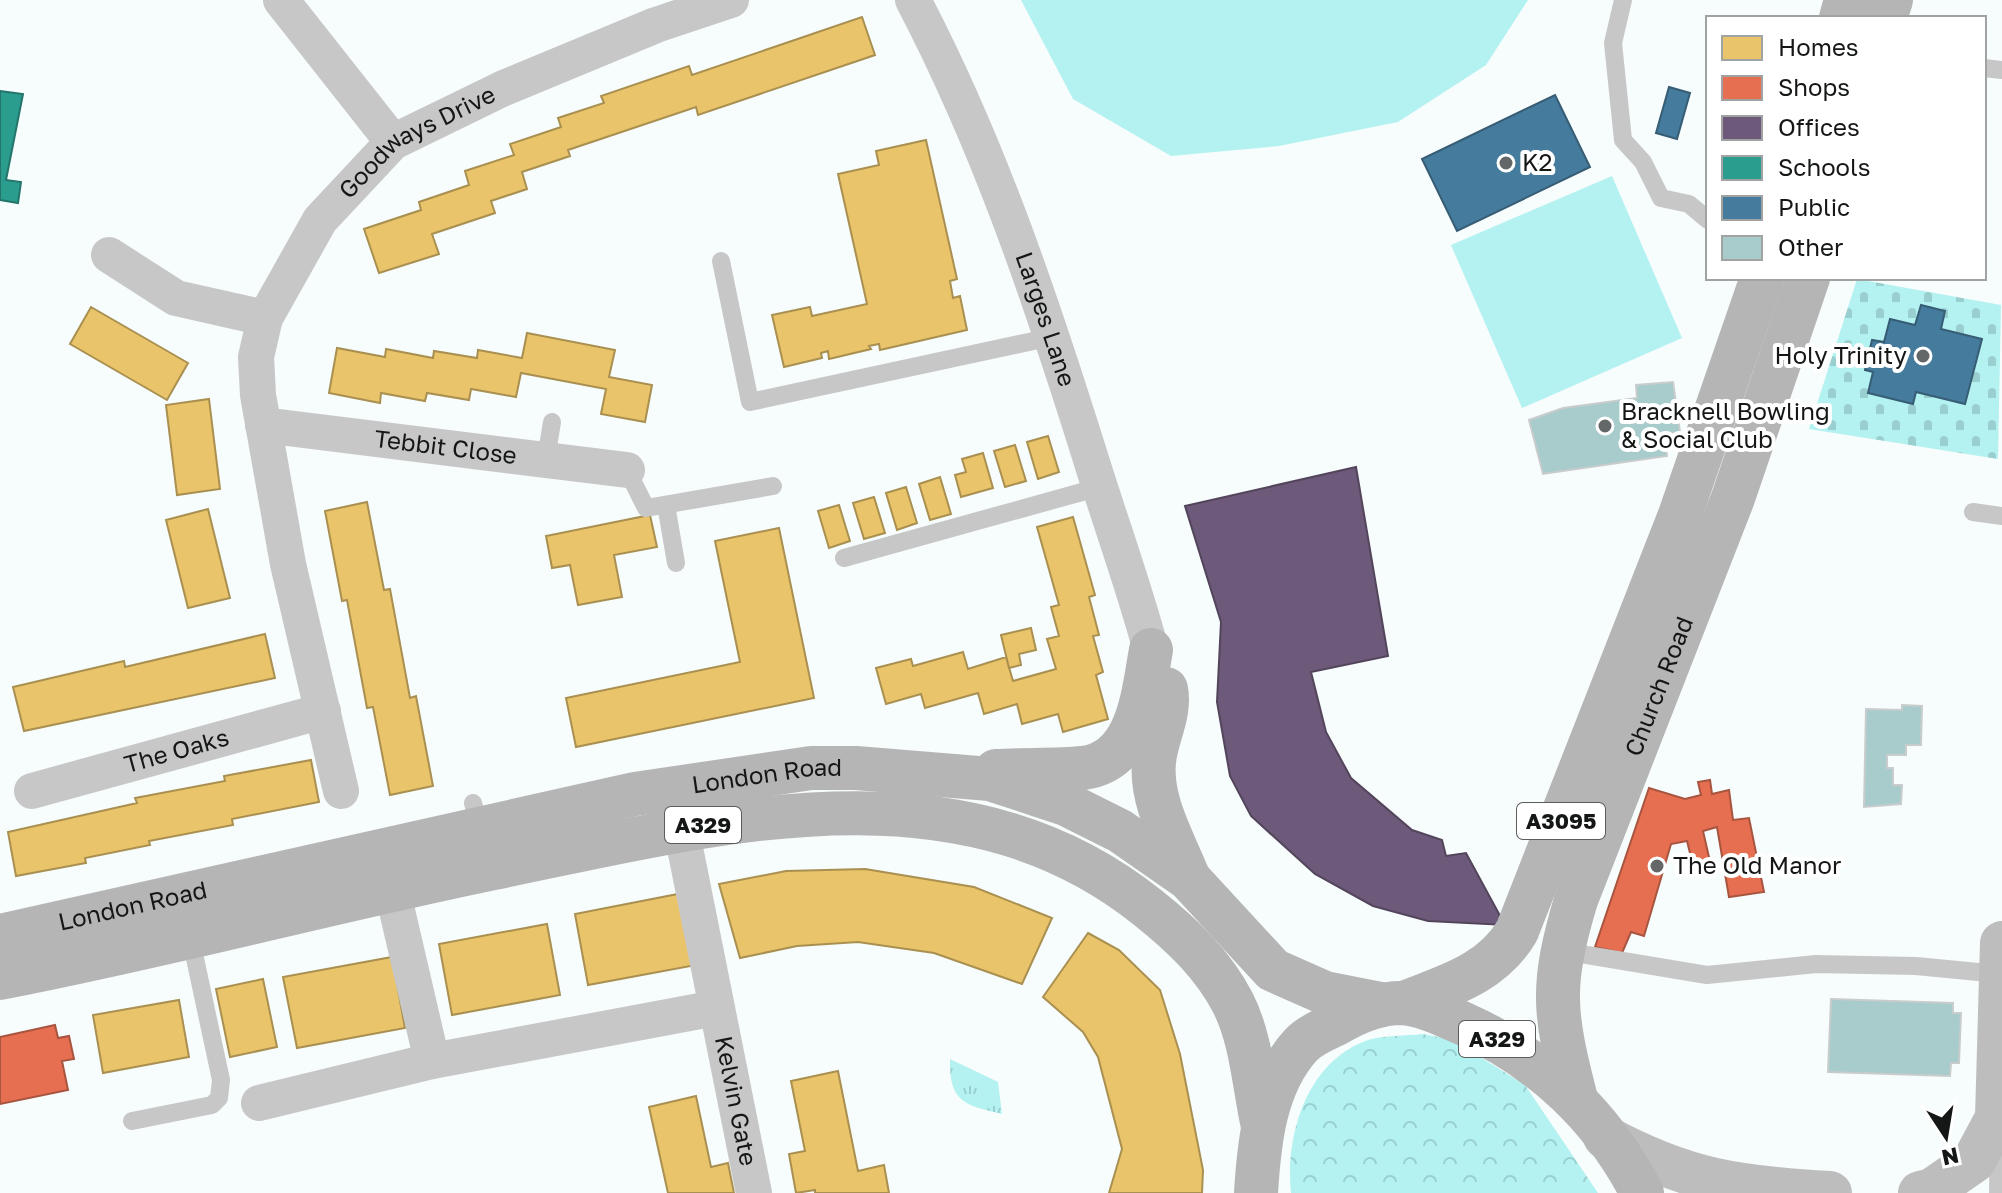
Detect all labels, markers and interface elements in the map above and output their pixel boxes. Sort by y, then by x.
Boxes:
legend [1706,16,1986,280]
text: Homes [1778,32,1859,61]
text: Shops [1778,72,1850,101]
street label: Goodways Drive [332,79,499,204]
text: Offices [1778,112,1860,141]
place label: K2 [1522,147,1552,176]
text: Schools [1778,152,1870,181]
marker: K2 [1497,154,1515,172]
text: Public [1778,192,1850,221]
text: Other [1778,232,1843,261]
street label: Larges Lane [1010,248,1083,390]
place label: Holy Trinity [1774,340,1907,369]
marker: Holy Trinity [1914,347,1932,365]
place label: Bracknell Bowling & Social Club [1621,396,1830,453]
marker: Bracknell Bowling & Social Club [1596,417,1614,435]
street label: Tebbit Close [373,423,519,469]
street label: Church Road [1618,612,1698,760]
street label: The Oaks [121,722,232,778]
street label: London Road [690,752,842,798]
road number: A3095 [1517,803,1605,839]
road number: A329 [665,807,741,843]
place label: The Old Manor [1673,850,1841,879]
marker: The Old Manor [1648,857,1666,875]
street label: London Road [55,874,209,936]
road number: A329 [1459,1021,1535,1057]
street label: Kelvin Gate [710,1033,764,1168]
north arrow [1906,1097,1986,1177]
text: N [1939,1142,1961,1172]

